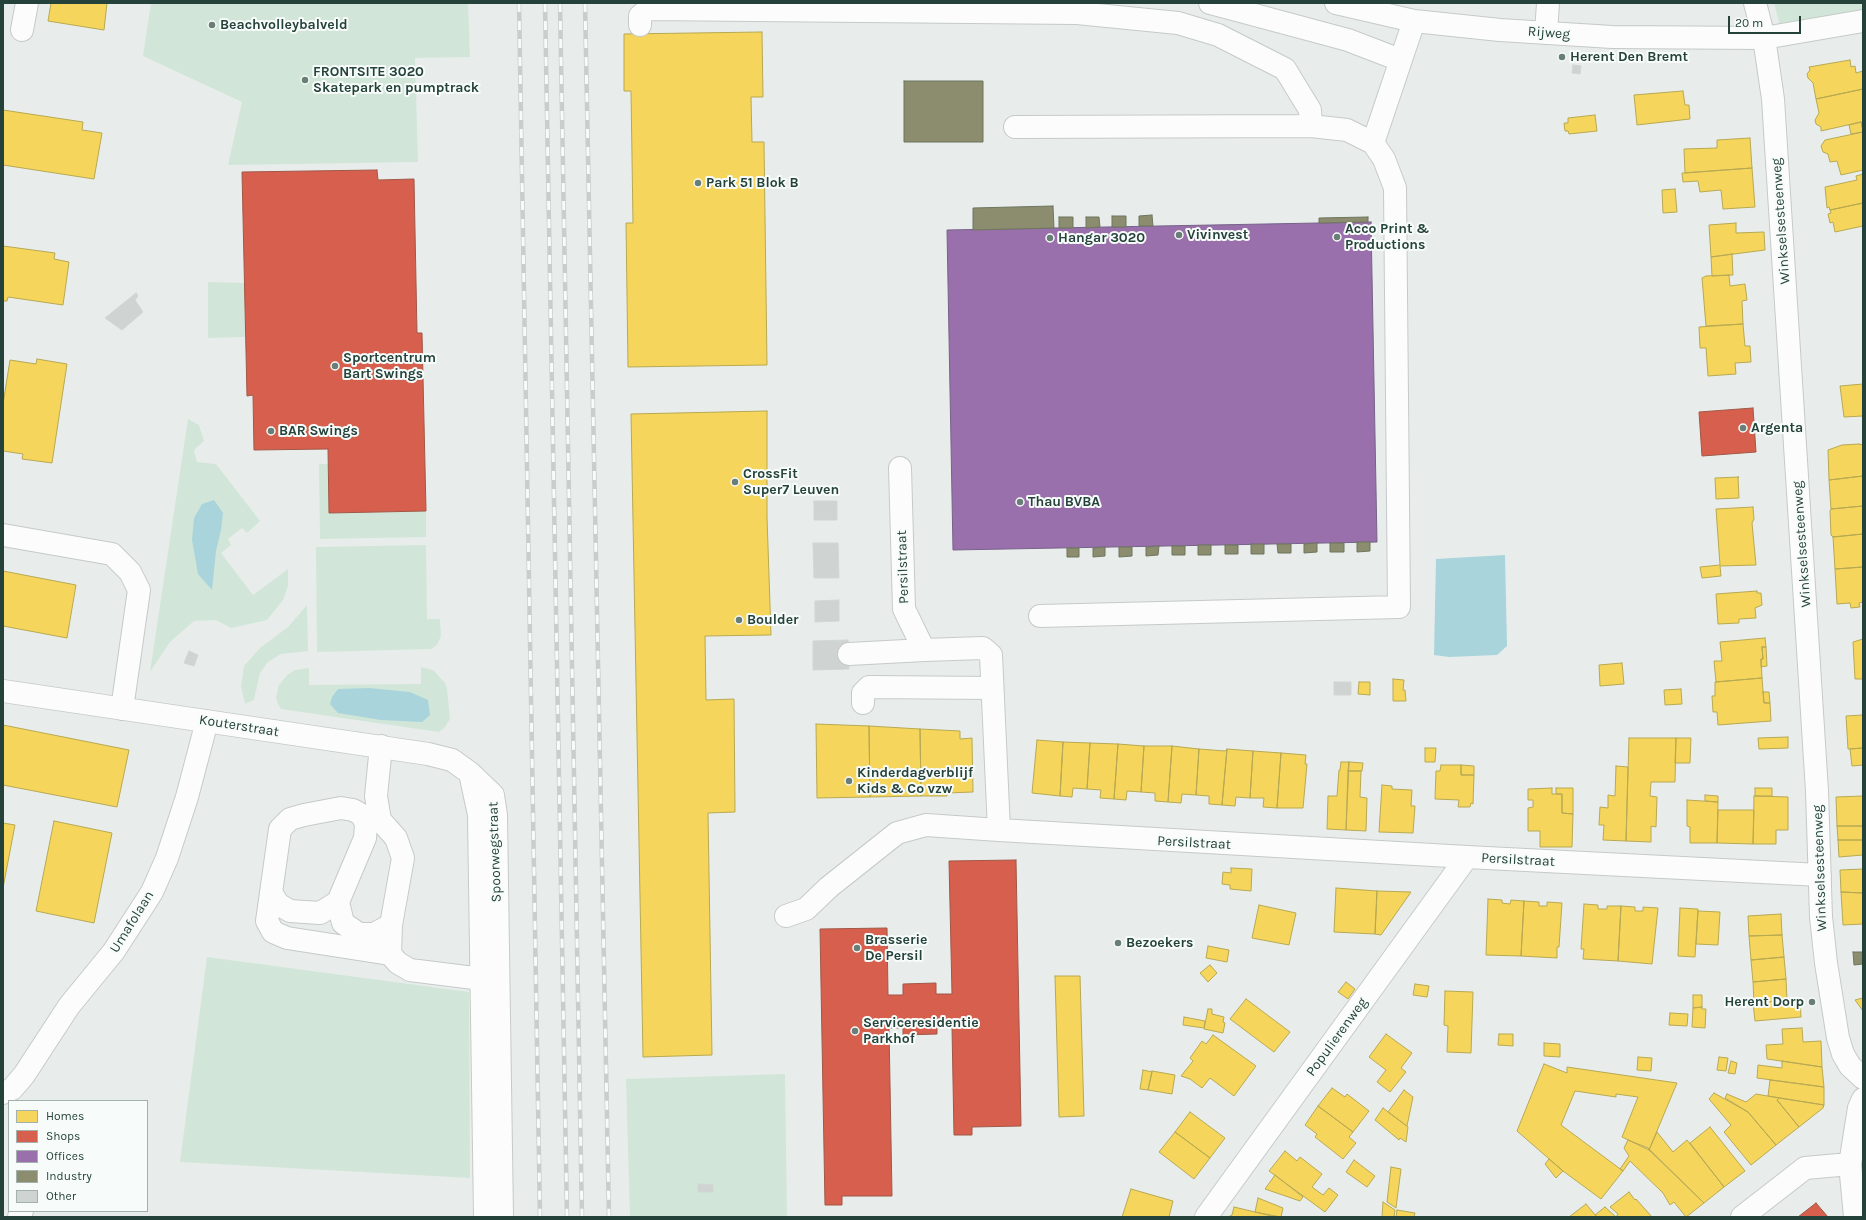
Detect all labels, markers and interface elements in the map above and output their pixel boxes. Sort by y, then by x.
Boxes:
scale bar [1730,8,1803,34]
text: 20 m [1735,16,1763,30]
place label: Beachvolleybalveld [220,17,348,33]
marker: Beachvolleybalveld [207,20,217,30]
street label: Rijweg [1527,23,1571,43]
place label: Herent Den Bremt [1570,49,1688,65]
marker: Herent Den Bremt [1557,52,1567,62]
place label: FRONTSITE 3020 Skatepark en pumptrack [313,64,479,96]
marker: FRONTSITE 3020 Skatepark en pumptrack [300,75,310,85]
street label: Winkselsesteenweg [1768,157,1794,285]
place label: Park 51 Blok B [706,175,798,191]
marker: Park 51 Blok B [693,178,703,188]
place label: Acco Print & Productions [1345,221,1430,254]
place label: Vivinvest [1187,227,1248,243]
place label: Hangar 3020 [1058,230,1145,246]
marker: Vivinvest [1174,230,1184,240]
marker: Acco Print & Productions [1332,232,1342,242]
marker: Hangar 3020 [1045,233,1055,243]
place label: Sportcentrum Bart Swings [343,350,436,382]
marker: Sportcentrum Bart Swings [330,361,340,371]
place label: Argenta [1751,420,1803,436]
place label: BAR Swings [279,423,358,439]
marker: Argenta [1738,423,1748,433]
marker: BAR Swings [266,426,276,436]
place label: CrossFit Super7 Leuven [743,466,839,498]
marker: CrossFit Super7 Leuven [730,477,740,487]
street label: Winkselsesteenweg [1789,480,1815,608]
place label: Thau BVBA [1028,494,1100,510]
marker: Thau BVBA [1015,497,1025,507]
street label: Persilstraat [893,530,913,604]
place label: Boulder [747,612,799,628]
marker: Boulder [734,615,744,625]
street label: Kouterstraat [198,711,280,741]
place label: Kinderdagverblijf Kids & Co vzw [857,765,973,798]
marker: Kinderdagverblijf Kids & Co vzw [844,776,854,786]
street label: Spoorwegstraat [485,801,505,903]
street label: Winkselsesteenweg [1809,804,1831,932]
street label: Persilstraat [1157,833,1231,853]
street label: Persilstraat [1481,850,1555,870]
street label: Umafolaan [106,888,158,956]
place label: Brasserie De Persil [865,932,927,964]
place label: Bezoekers [1126,935,1193,951]
marker: Bezoekers [1113,938,1123,948]
marker: Brasserie De Persil [852,943,862,953]
street label: Populierenweg [1303,994,1371,1080]
place label: Herent Dorp [1724,994,1804,1010]
marker: Herent Dorp [1807,997,1817,1007]
place label: Serviceresidentie Parkhof [863,1015,979,1048]
marker: Serviceresidentie Parkhof [850,1026,860,1036]
legend [8,1100,148,1212]
text: Homes [46,1109,84,1123]
text: Shops [46,1129,80,1143]
text: Offices [46,1149,84,1163]
text: Industry [46,1169,92,1183]
text: Other [46,1189,76,1203]

